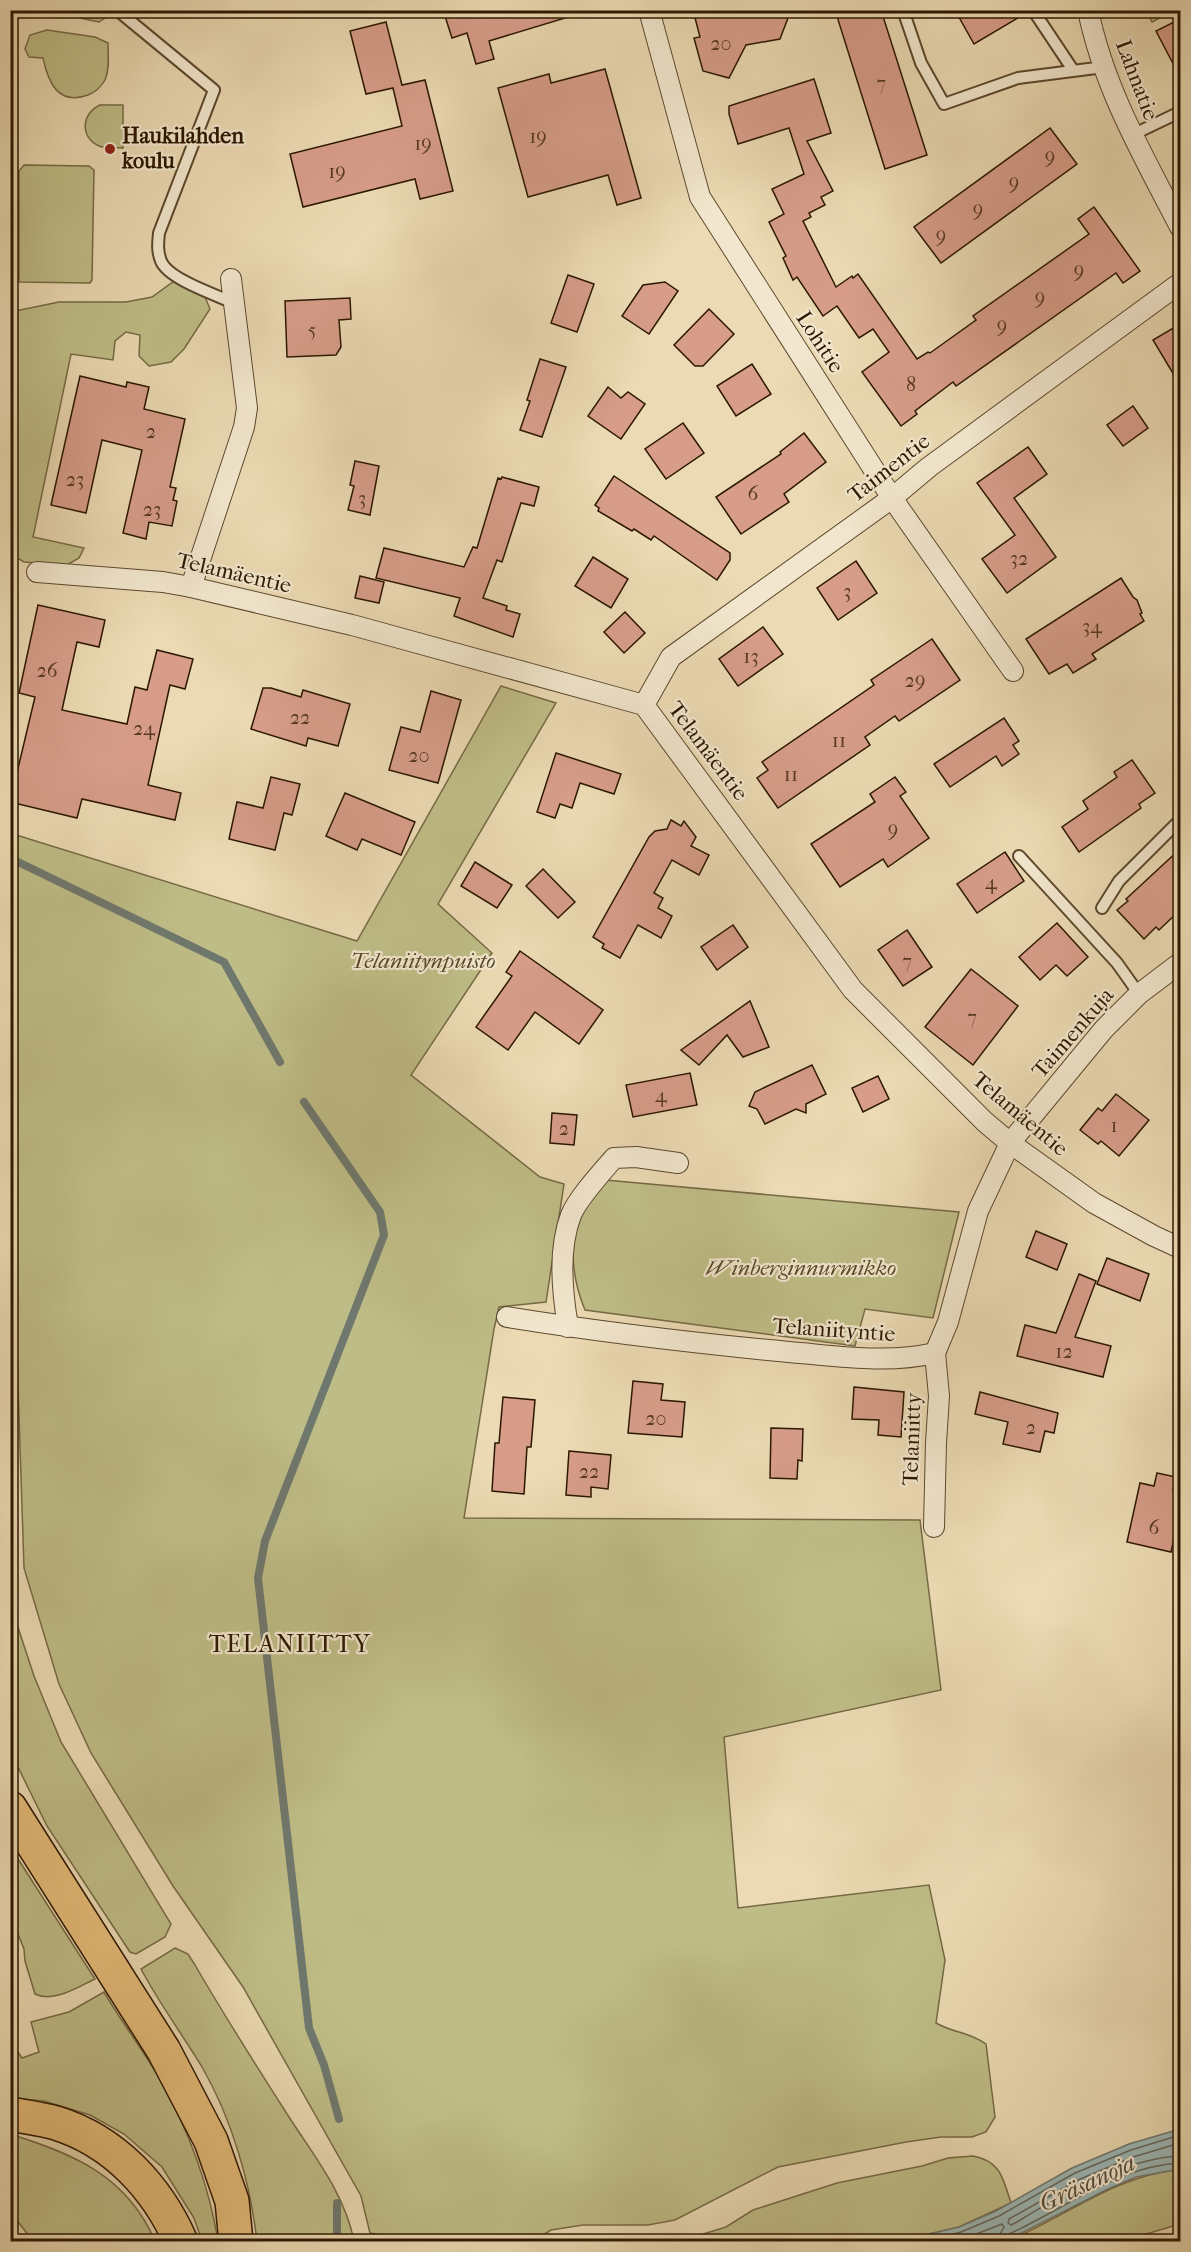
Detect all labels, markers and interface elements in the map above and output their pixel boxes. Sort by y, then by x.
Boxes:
house number: 20 [710,32,732,55]
street label: Lahnatie [1110,36,1164,124]
house number: 7 [876,72,886,95]
place label: Haukilahden koulu [121,123,244,174]
house number: 19 [529,125,547,148]
house number: 19 [414,132,432,155]
marker: Haukilahden koulu [103,142,117,156]
house number: 9 [1045,145,1055,168]
house number: 19 [328,160,346,183]
house number: 9 [1009,171,1019,194]
house number: 9 [973,198,983,221]
house number: 9 [936,224,946,247]
house number: 9 [1074,259,1084,282]
house number: 9 [1035,286,1045,309]
street label: Lohitie [791,306,850,378]
house number: 9 [997,314,1007,337]
house number: 5 [308,319,316,342]
house number: 8 [906,373,916,396]
house number: 2 [146,420,156,443]
street label: Taimentie [843,428,935,508]
house number: 23 [66,468,84,491]
house number: 6 [748,482,759,505]
house number: 3 [358,487,366,510]
house number: 23 [143,498,161,521]
street label: Telamäentie [174,547,294,599]
house number: 32 [1010,547,1028,570]
house number: 3 [843,580,851,603]
house number: 34 [1082,615,1103,638]
house number: 13 [743,645,759,668]
house number: 26 [36,659,58,682]
house number: 29 [905,669,925,692]
street label: Telamäentie [662,696,754,806]
house number: 22 [290,706,310,729]
house number: 24 [133,717,156,740]
house number: 11 [832,729,846,752]
house number: 20 [408,744,430,767]
house number: 11 [784,763,798,786]
house number: 9 [888,818,898,841]
house number: 4 [985,871,998,894]
park label: Telaniitynpuisto [351,948,495,974]
house number: 7 [902,950,912,973]
street label: Taimenkuja [1027,982,1120,1083]
house number: 7 [967,1006,977,1029]
street label: Telamäentie [967,1066,1073,1162]
house number: 4 [655,1084,668,1107]
house number: 1 [1110,1114,1118,1137]
house number: 2 [559,1117,569,1140]
park label: Winberginnurmikko [706,1255,896,1281]
street label: Telaniityntie [772,1313,896,1347]
house number: 12 [1055,1340,1073,1363]
street label: Telaniitty [897,1391,927,1486]
house number: 20 [645,1407,667,1430]
house number: 2 [1026,1416,1036,1439]
house number: 22 [579,1460,599,1483]
house number: 6 [1149,1516,1160,1539]
district label: TELANIITTY [209,1630,371,1658]
water label: Gräsanoja [1035,2149,1139,2217]

